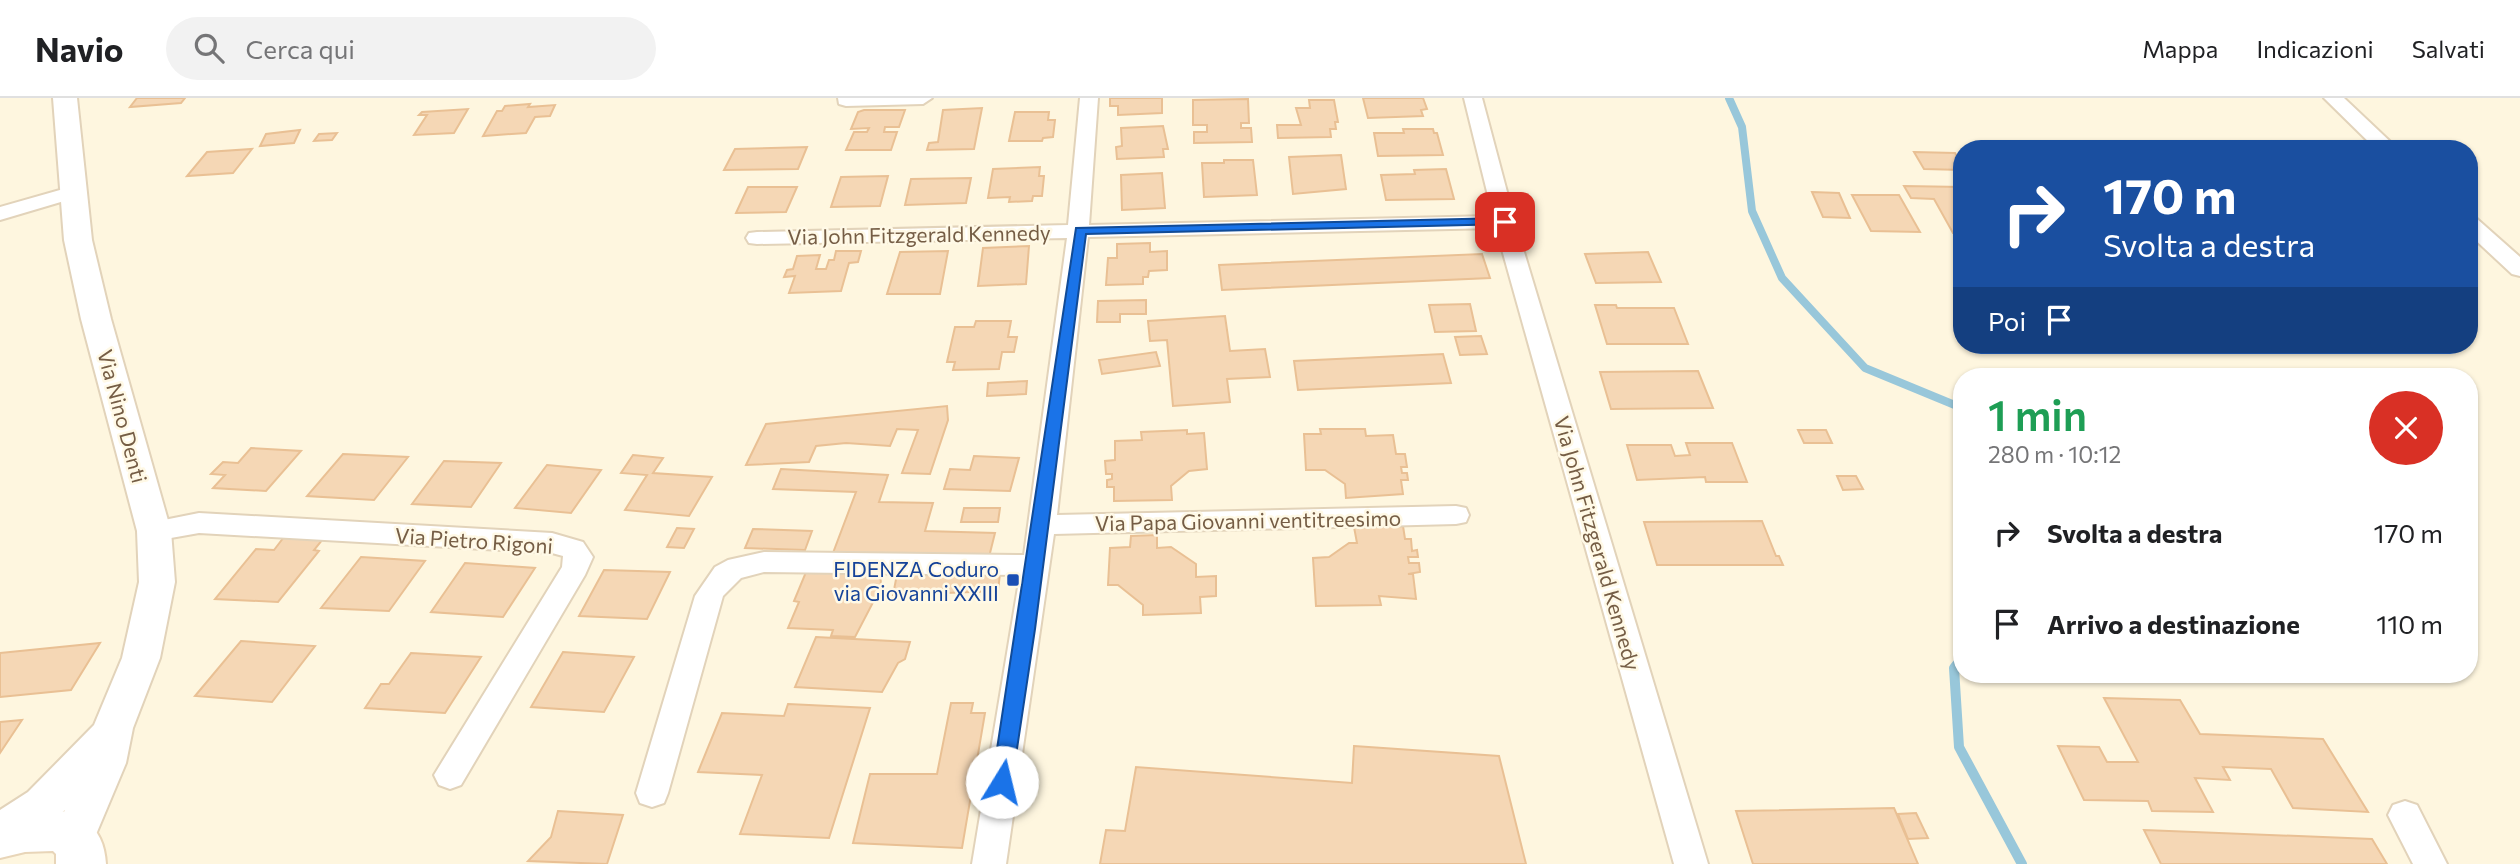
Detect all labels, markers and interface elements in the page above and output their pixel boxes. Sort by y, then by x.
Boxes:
search box [166,17,656,80]
text: Navio [35,28,124,69]
icon: search [190,29,228,67]
text: Cerca qui [246,33,355,64]
text: Mappa [2142,34,2218,63]
text: Indicazioni [2256,34,2374,63]
text: Salvati [2412,34,2485,63]
text: 170 m [2103,164,2236,224]
icon: right [1988,168,2079,259]
pin [1475,192,1535,252]
icon: arrive [1486,203,1524,241]
street label: Via John Fitzgerald Kennedy [787,219,1051,249]
text: Svolta a destra [2103,224,2315,264]
icon: arrive [2040,301,2078,339]
text: Poi [1988,305,2026,336]
street label: Via Nino Denti [93,346,153,486]
text: 1 min [1988,388,2087,440]
button: close [2369,391,2443,465]
street label: Via John Fitzgerald Kennedy [1550,413,1646,673]
text: 280 m · 10:12 [1988,440,2121,468]
street label: Via Papa Giovanni ventitreesimo [1095,505,1401,535]
icon: right [1988,514,2026,552]
text: Svolta a destra [2047,517,2222,548]
text: 170 m [2374,517,2443,548]
street label: Via Pietro Rigoni [394,522,554,558]
place label: FIDENZA Coduro via Giovanni XXIII [833,556,999,605]
marker: FIDENZA Coduro via Giovanni XXIII [1005,572,1021,588]
icon: arrive [1988,605,2026,643]
text: Arrivo a destinazione [2047,608,2300,639]
text: 110 m [2376,608,2443,639]
position arrow [965,745,1039,819]

